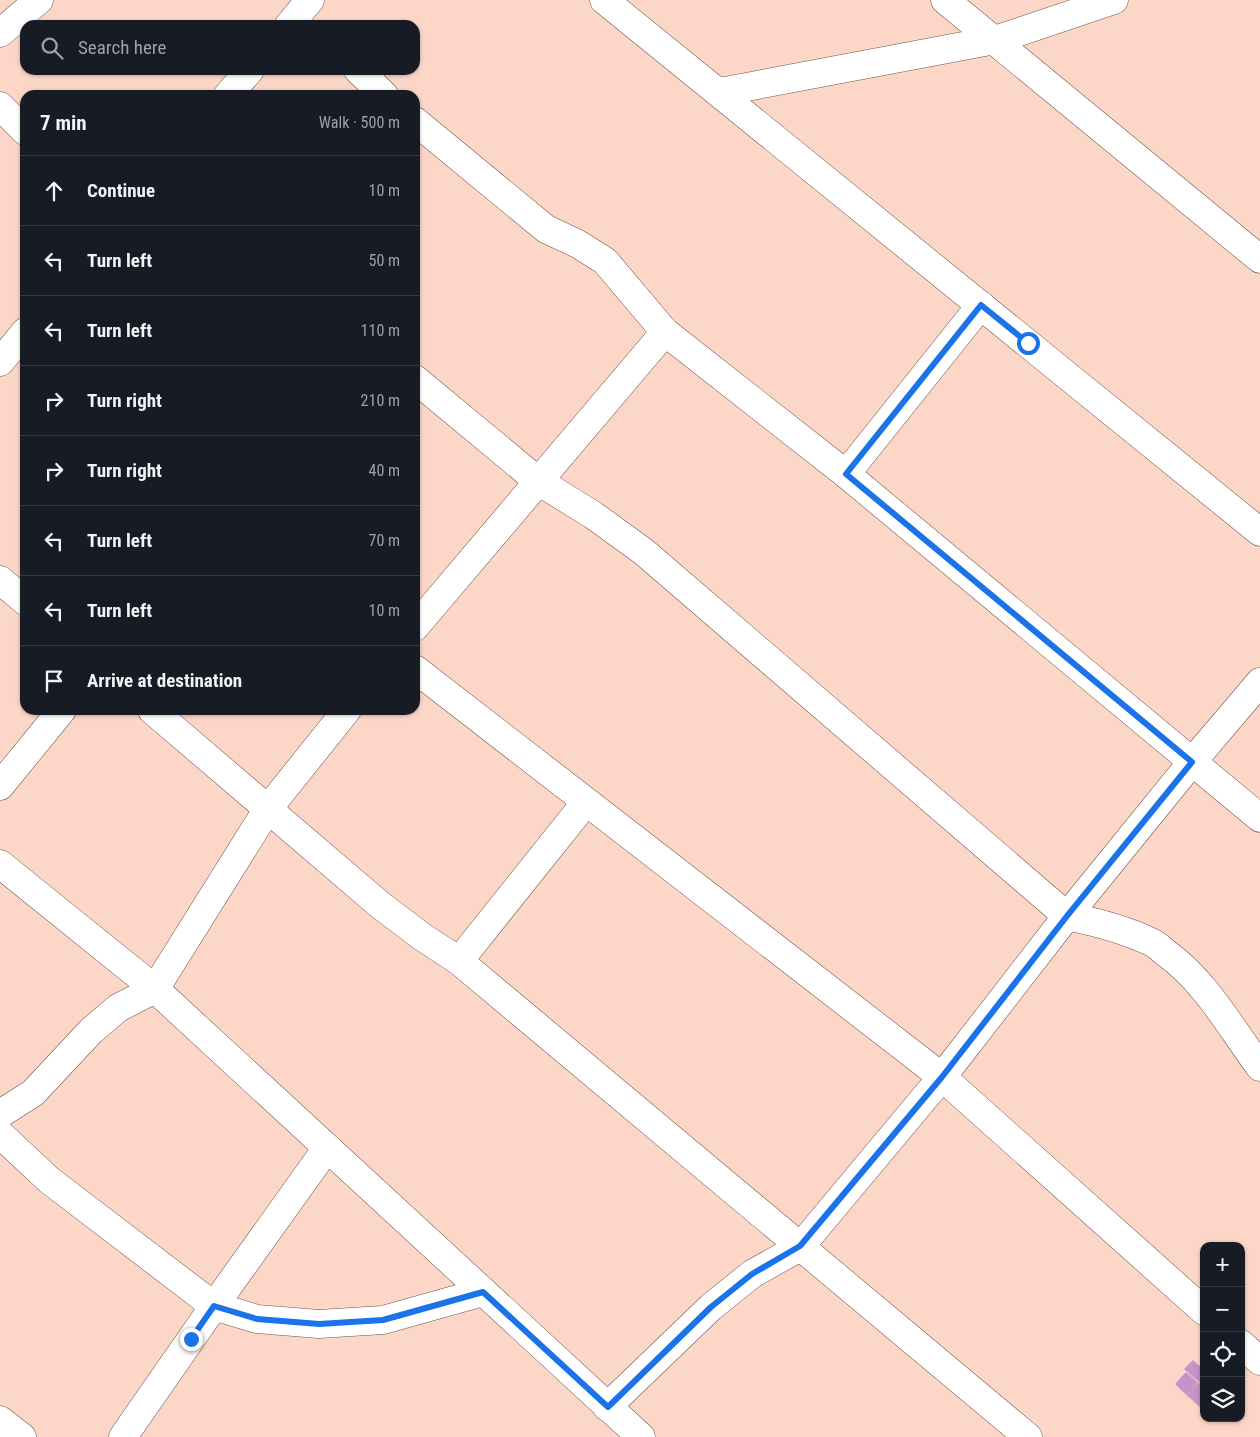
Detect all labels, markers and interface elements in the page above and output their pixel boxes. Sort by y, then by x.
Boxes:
search box [20,20,420,75]
icon: search [38,34,66,62]
text: Search here [78,36,166,59]
text: 7 min [40,111,87,135]
text: Walk · 500 m [319,113,400,132]
icon: ahead [40,177,68,205]
text: Continue [87,179,155,202]
text: 10 m [368,181,400,200]
icon: left [40,247,68,275]
text: Turn left [87,249,152,272]
text: 50 m [368,251,400,270]
icon: left [40,317,68,345]
text: Turn left [87,319,152,342]
text: 110 m [361,321,400,340]
route start [1017,332,1040,355]
icon: right [40,387,68,415]
text: Turn right [87,389,162,412]
text: 210 m [361,391,400,410]
icon: right [40,457,68,485]
text: Turn right [87,459,162,482]
text: 40 m [368,461,400,480]
icon: left [40,527,68,555]
text: Turn left [87,529,152,552]
text: 70 m [368,531,400,550]
icon: left [40,597,68,625]
text: Turn left [87,599,152,622]
text: 10 m [368,601,400,620]
icon: arrive [40,667,68,695]
text: Arrive at destination [87,669,242,692]
map controls [1200,1242,1245,1422]
button: + [1200,1242,1245,1287]
button: − [1200,1287,1245,1332]
route end [180,1328,203,1351]
button: locate [1200,1332,1245,1377]
button: layers [1200,1377,1245,1422]

